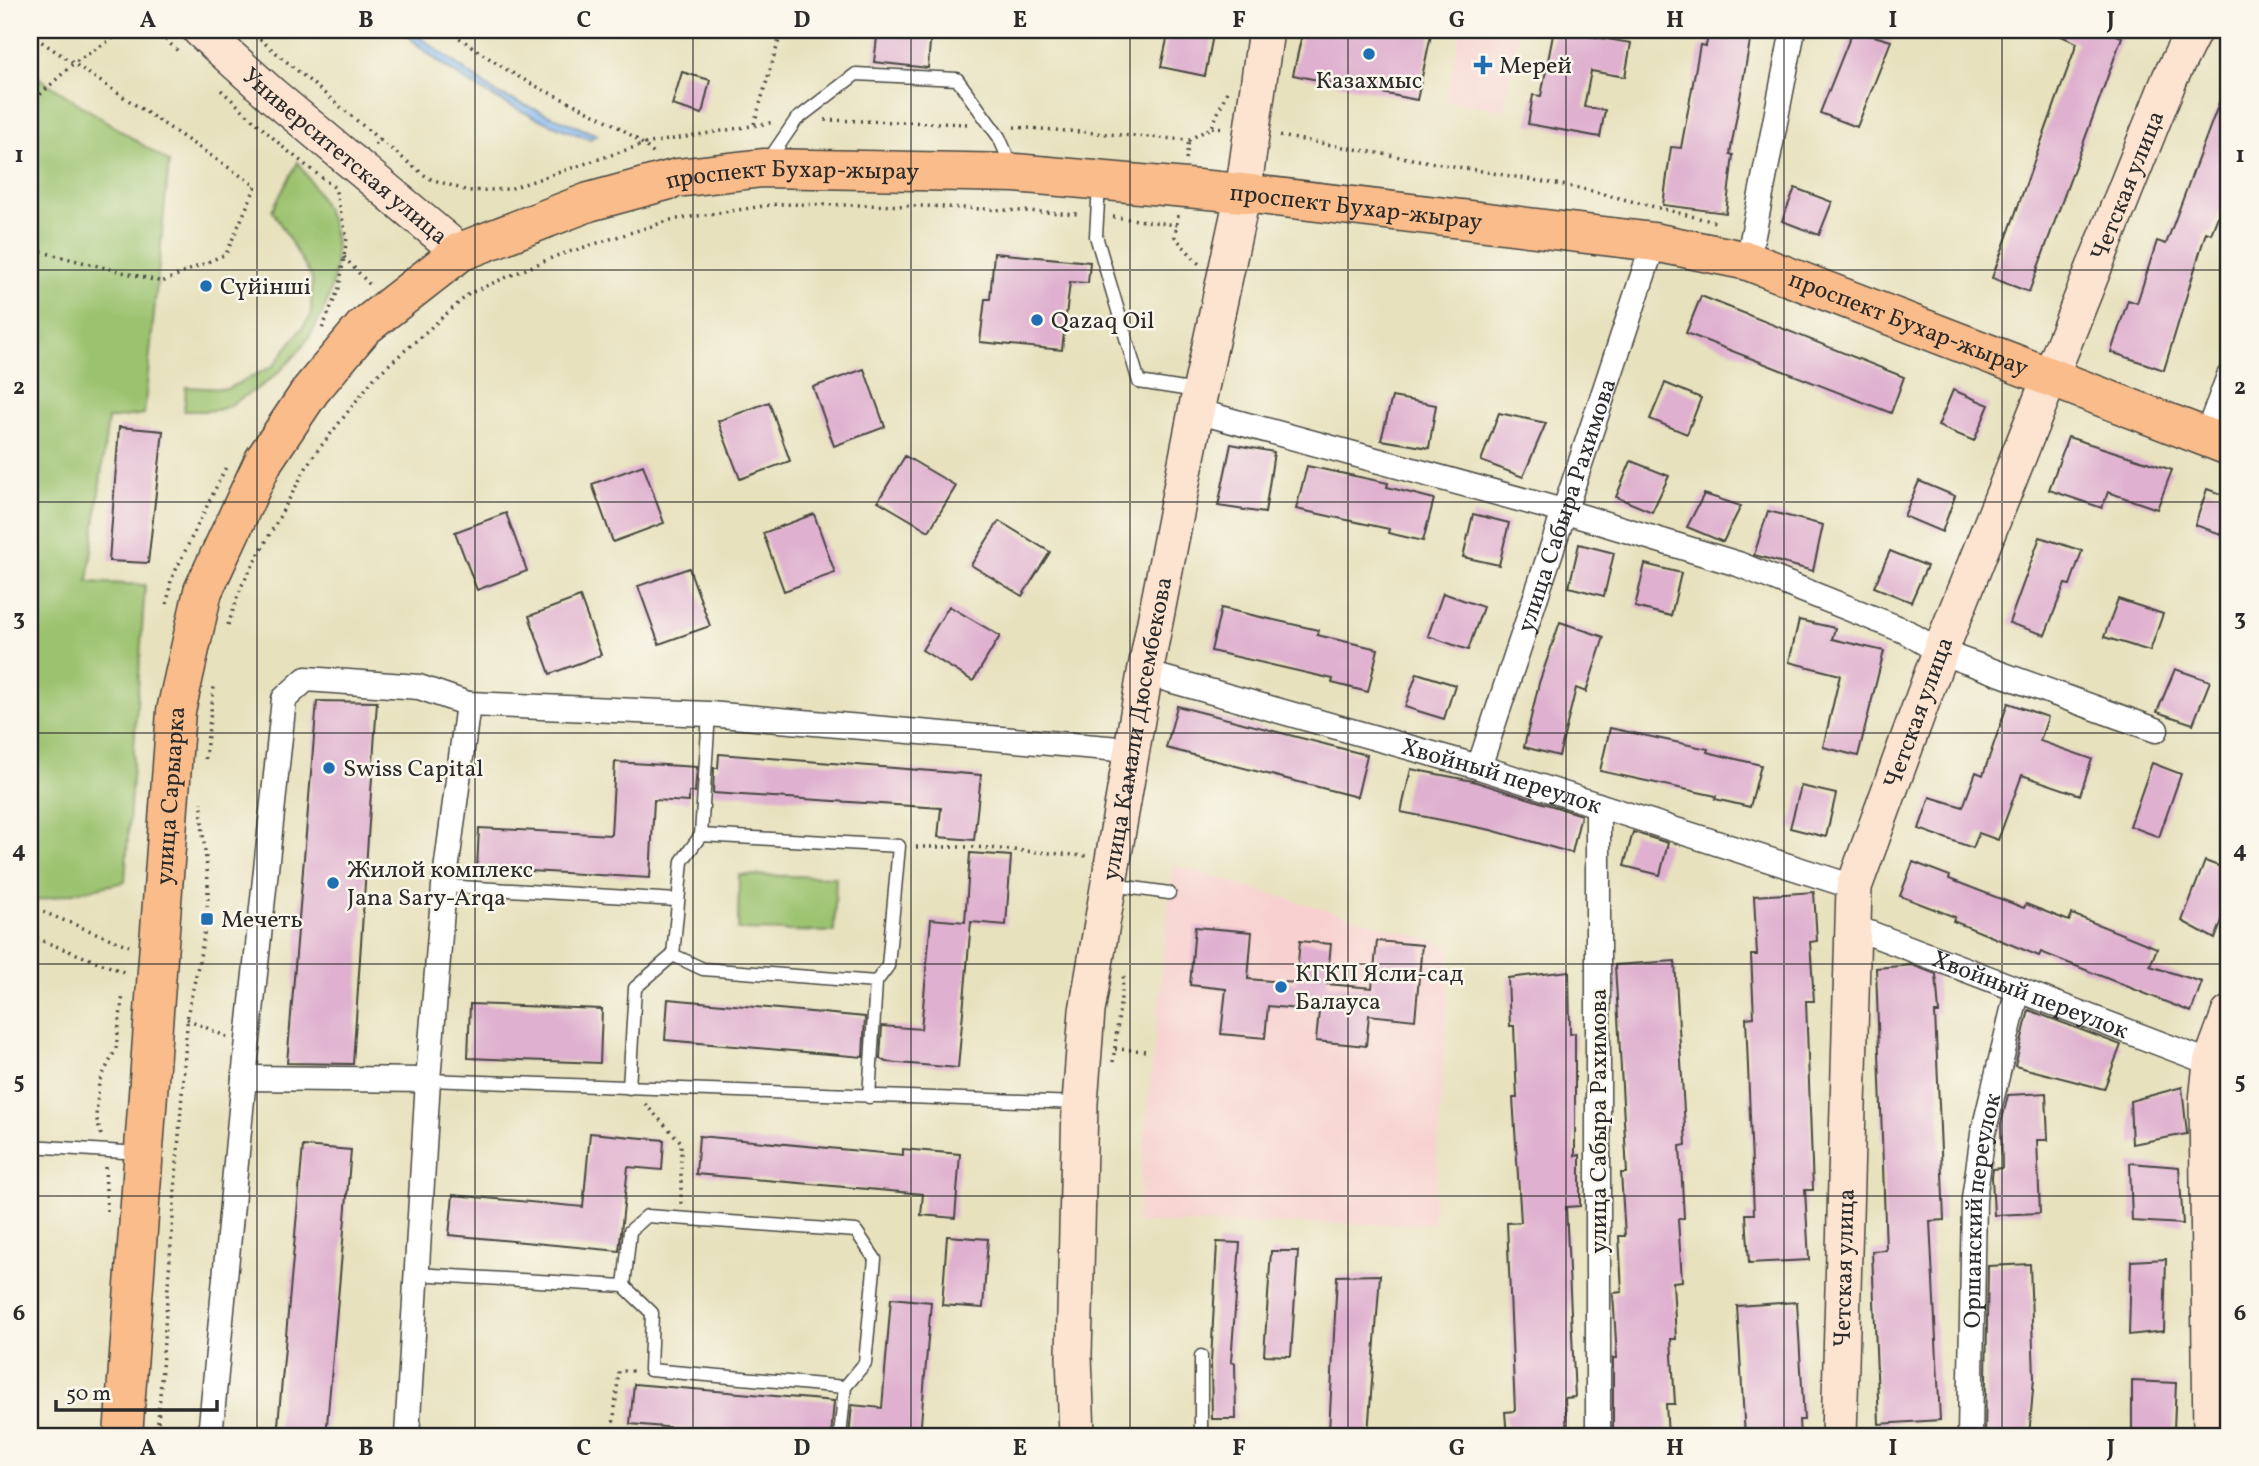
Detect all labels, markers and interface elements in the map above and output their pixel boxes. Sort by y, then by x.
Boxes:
text: A [140,5,156,37]
text: B [358,5,374,37]
text: C [577,5,591,37]
text: D [794,5,811,37]
text: E [1013,5,1027,37]
text: F [1232,5,1246,37]
text: G [1449,5,1465,37]
text: H [1666,5,1684,37]
text: I [1889,5,1897,37]
text: J [2106,5,2115,37]
marker: Казахмыс [1361,46,1377,62]
place label: Мерей [1499,50,1572,84]
marker: Мерей [1473,55,1493,75]
street label: Университетская улица [233,60,454,254]
place label: Казахмыс [1316,65,1422,99]
street label: Четская улица [2083,106,2174,266]
text: 1 [14,140,24,172]
text: 1 [2235,140,2245,172]
street label: проспект Бухар-жырау [662,153,919,199]
street label: проспект Бухар-жырау [1228,177,1484,240]
street label: проспект Бухар-жырау [1783,263,2033,386]
place label: Сүйінші [220,271,311,305]
marker: Сүйінші [198,278,214,294]
place label: Qazaq Oil [1051,305,1154,339]
marker: Qazaq Oil [1029,312,1045,328]
text: 2 [13,372,25,404]
text: 2 [2234,372,2246,404]
street label: улица Сабыра Рахимова [1510,374,1626,637]
street label: улица Камали Дюсембекова [1095,574,1182,884]
text: 3 [13,603,25,635]
text: 3 [2234,603,2246,635]
street label: Четская улица [1876,632,1963,794]
street label: улица Сарыарка [148,705,195,886]
street label: Хвойный переулок [1397,731,1606,824]
place label: Swiss Capital [343,753,484,787]
marker: Swiss Capital [321,760,337,776]
text: 4 [12,835,26,867]
text: 4 [2233,835,2247,867]
place label: Жилой комплекс Jana Sary-Arqa [347,854,533,916]
marker: Жилой комплекс Jana Sary-Arqa [325,875,341,891]
place label: Мечеть [221,904,303,938]
marker: Мечеть [199,911,215,927]
street label: Хвойный переулок [1927,943,2133,1049]
place label: КГКП Ясли-сад Балауса [1295,958,1464,1020]
marker: КГКП Ясли-сад Балауса [1273,979,1289,995]
street label: улица Сабыра Рахимова [1583,988,1617,1254]
text: 5 [13,1066,25,1098]
text: 5 [2234,1066,2246,1098]
street label: Оршанский переулок [1957,1090,2011,1329]
street label: Четская улица [1826,1188,1865,1348]
text: 6 [13,1298,25,1330]
text: 6 [2234,1298,2246,1330]
scale bar [56,1368,217,1412]
text: 50 m [66,1380,111,1409]
text: A [140,1433,156,1465]
text: B [358,1433,374,1465]
text: C [577,1433,591,1465]
text: D [794,1433,811,1465]
text: E [1013,1433,1027,1465]
text: F [1232,1433,1246,1465]
text: G [1449,1433,1465,1465]
text: H [1666,1433,1684,1465]
text: I [1889,1433,1897,1465]
text: J [2106,1433,2115,1465]

